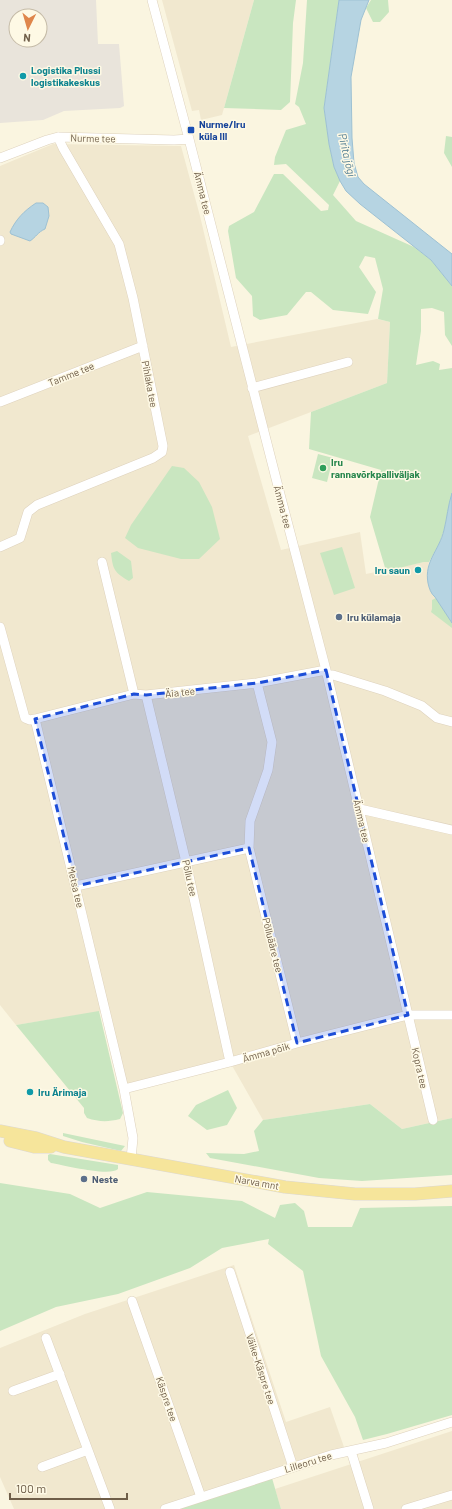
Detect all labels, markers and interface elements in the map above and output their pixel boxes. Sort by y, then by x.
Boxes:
north arrow [8,8,48,48]
text: N [23,32,31,45]
place label: Logistika Plussi logistikakeskus [31,64,101,88]
marker: Logistika Plussi logistikakeskus [18,71,28,81]
place label: Nurme/Iru küla III [199,118,245,142]
marker: Nurme/Iru küla III [186,125,196,135]
street label: Nurme tee [70,132,116,144]
water label: Pirita jõgi [336,132,359,178]
street label: Ämma tee [192,170,214,216]
street label: Tamme tee [46,359,96,389]
street label: Pihlaka tee [140,360,160,408]
place label: Iru rannavõrkpalliväljak [331,456,421,480]
marker: Iru rannavõrkpalliväljak [318,463,328,473]
street label: Ämma tee [272,484,294,530]
place label: Iru saun [375,564,410,576]
marker: Iru saun [413,565,423,575]
place label: Iru külamaja [347,611,401,623]
marker: Iru külamaja [334,612,344,622]
street label: Äia tee [165,684,195,700]
street label: Ämma tee [351,798,373,844]
street label: Põllu tee [180,859,200,897]
street label: Metsa tee [65,865,87,909]
street label: Põlluääre tee [260,916,286,974]
street label: Ämma põik [241,1040,291,1064]
street label: Kopra tee [409,1046,431,1090]
place label: Iru Ärimaja [38,1086,86,1098]
marker: Iru Ärimaja [25,1087,35,1097]
street label: Narva mnt [234,1172,280,1192]
place label: Neste [92,1173,119,1185]
marker: Neste [79,1174,89,1184]
street label: Väike-Käspre tee [244,1332,278,1406]
street label: Käspre tee [154,1375,180,1423]
street label: Lilleoru tee [283,1449,333,1475]
scale bar [10,1475,127,1501]
text: 100 m [16,1481,46,1495]

